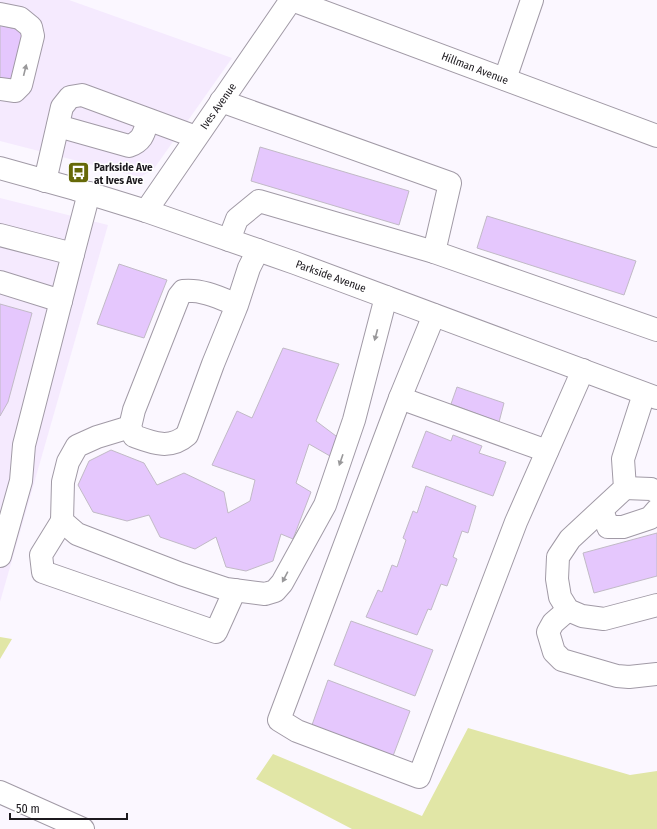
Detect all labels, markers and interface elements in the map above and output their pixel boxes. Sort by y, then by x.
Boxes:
street label: Hillman Avenue [440,50,510,87]
one-way arrow [22,64,28,76]
street label: Ives Avenue [198,81,239,132]
bus stop icon: Parkside Ave at Ives Ave [66,160,92,186]
place label: Parkside Ave at Ives Ave [94,161,153,187]
street label: Parkside Avenue [294,258,368,295]
one-way arrow [373,329,379,341]
one-way arrow [338,454,344,466]
one-way arrow [282,571,289,583]
scale bar [10,795,127,821]
text: 50 m [16,802,40,816]

